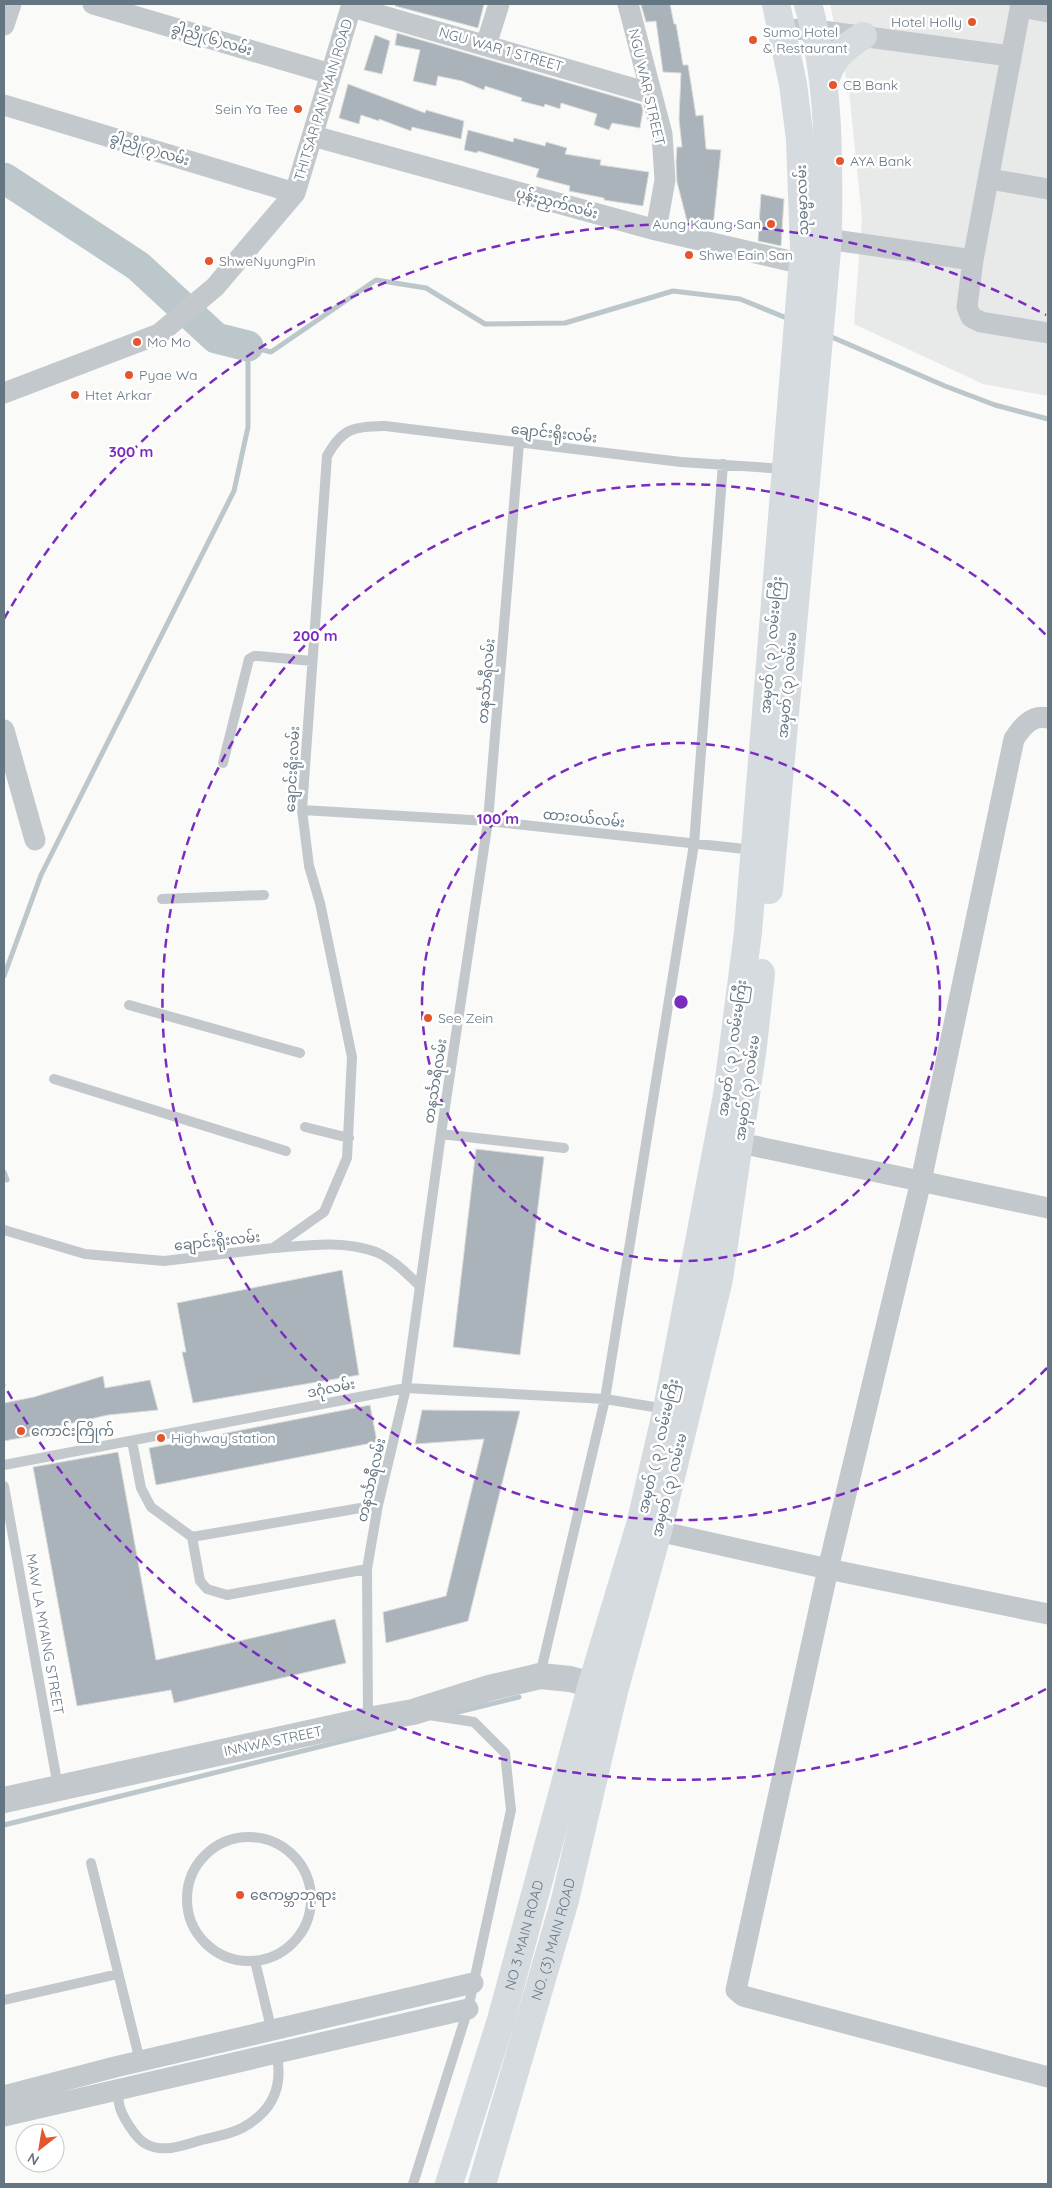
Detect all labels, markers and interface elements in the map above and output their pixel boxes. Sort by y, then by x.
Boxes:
place label: Hotel Holly [891,13,962,31]
marker: Hotel Holly [966,16,978,28]
street label: THITSAR PAN MAIN ROAD [290,17,356,183]
street label: ခွါညို(၆)လမ်း [169,18,255,62]
street label: NGU WAR 1 STREET [437,23,565,75]
place label: Sumo Hotel & Restaurant [763,23,848,57]
street label: NGU WAR STREET [625,27,669,147]
marker: Sumo Hotel & Restaurant [747,34,759,46]
place label: CB Bank [843,76,898,94]
marker: CB Bank [827,79,839,91]
place label: Sein Ya Tee [215,100,288,118]
marker: Sein Ya Tee [292,103,304,115]
street label: ခွါညို(၇)လမ်း [107,127,192,172]
place label: AYA Bank [850,152,912,170]
marker: AYA Bank [834,155,846,167]
street label: သုဓမ္မာလမ်း [791,164,816,236]
street label: ပုန်းညှက်လမ်း [514,183,600,225]
place label: Aung Kaung San [653,215,761,233]
marker: Aung Kaung San [765,218,777,230]
place label: Shwe Eain San [699,246,793,264]
marker: Shwe Eain San [683,249,695,261]
place label: ShweNyungPin [219,252,316,270]
marker: ShweNyungPin [203,255,215,267]
place label: Mo Mo [147,333,191,351]
marker: Mo Mo [131,336,143,348]
place label: Pyae Wa [139,366,198,384]
marker: Pyae Wa [123,369,135,381]
place label: Htet Arkar [85,386,153,404]
marker: Htet Arkar [69,389,81,401]
street label: ချောင်းရိုးလမ်း [510,419,598,449]
text: 300 m [109,442,153,461]
street label: အမှတ် ( ၃ ) လမ်းမကြီး [755,575,789,715]
text: 200 m [293,626,338,645]
street label: အမှတ် (၃) လမ်းမ [772,631,804,739]
street label: တနင်္သာရီလမ်း [472,637,502,725]
street label: ချောင်းရိုးလမ်း [280,725,306,813]
street label: ထားဝယ်လမ်း [542,804,626,831]
text: 100 m [477,809,519,828]
street label: အမှတ် ( ၃ ) လမ်းမကြီး [713,978,753,1118]
centre of rings [672,993,690,1011]
place label: See Zein [438,1009,493,1027]
marker: See Zein [422,1012,434,1024]
street label: အမှတ် (၃) လမ်းမ [730,1034,766,1142]
street label: တနင်္သာရီလမ်း [418,1037,454,1125]
street label: ချောင်းရိုးလမ်း [173,1227,261,1257]
street label: ဒဂုံလမ်း [305,1374,357,1404]
street label: အမှတ် ( ၃ ) လမ်းမကြီး [633,1377,685,1516]
place label: ကောင်းကြိုက် [31,1421,114,1443]
marker: ကောင်းကြိုက် [15,1425,27,1437]
place label: Highway station [171,1429,276,1447]
street label: အမှတ် (၃) လမ်းမ [646,1431,694,1540]
marker: Highway station [155,1432,167,1444]
street label: တနင်္သာရီလမ်း [352,1436,392,1524]
street label: MAW LA MYAING STREET [22,1552,68,1716]
street label: INNWA STREET [222,1722,324,1760]
street label: NO. (3) MAIN ROAD [527,1876,579,2002]
street label: NO 3 MAIN ROAD [501,1878,547,1992]
place label: ဇေကမ္ဘာဘုရား [250,1886,336,1907]
marker: ဇေကမ္ဘာဘုရား [234,1889,246,1901]
north arrow [15,2123,65,2173]
text: N [24,2149,42,2170]

